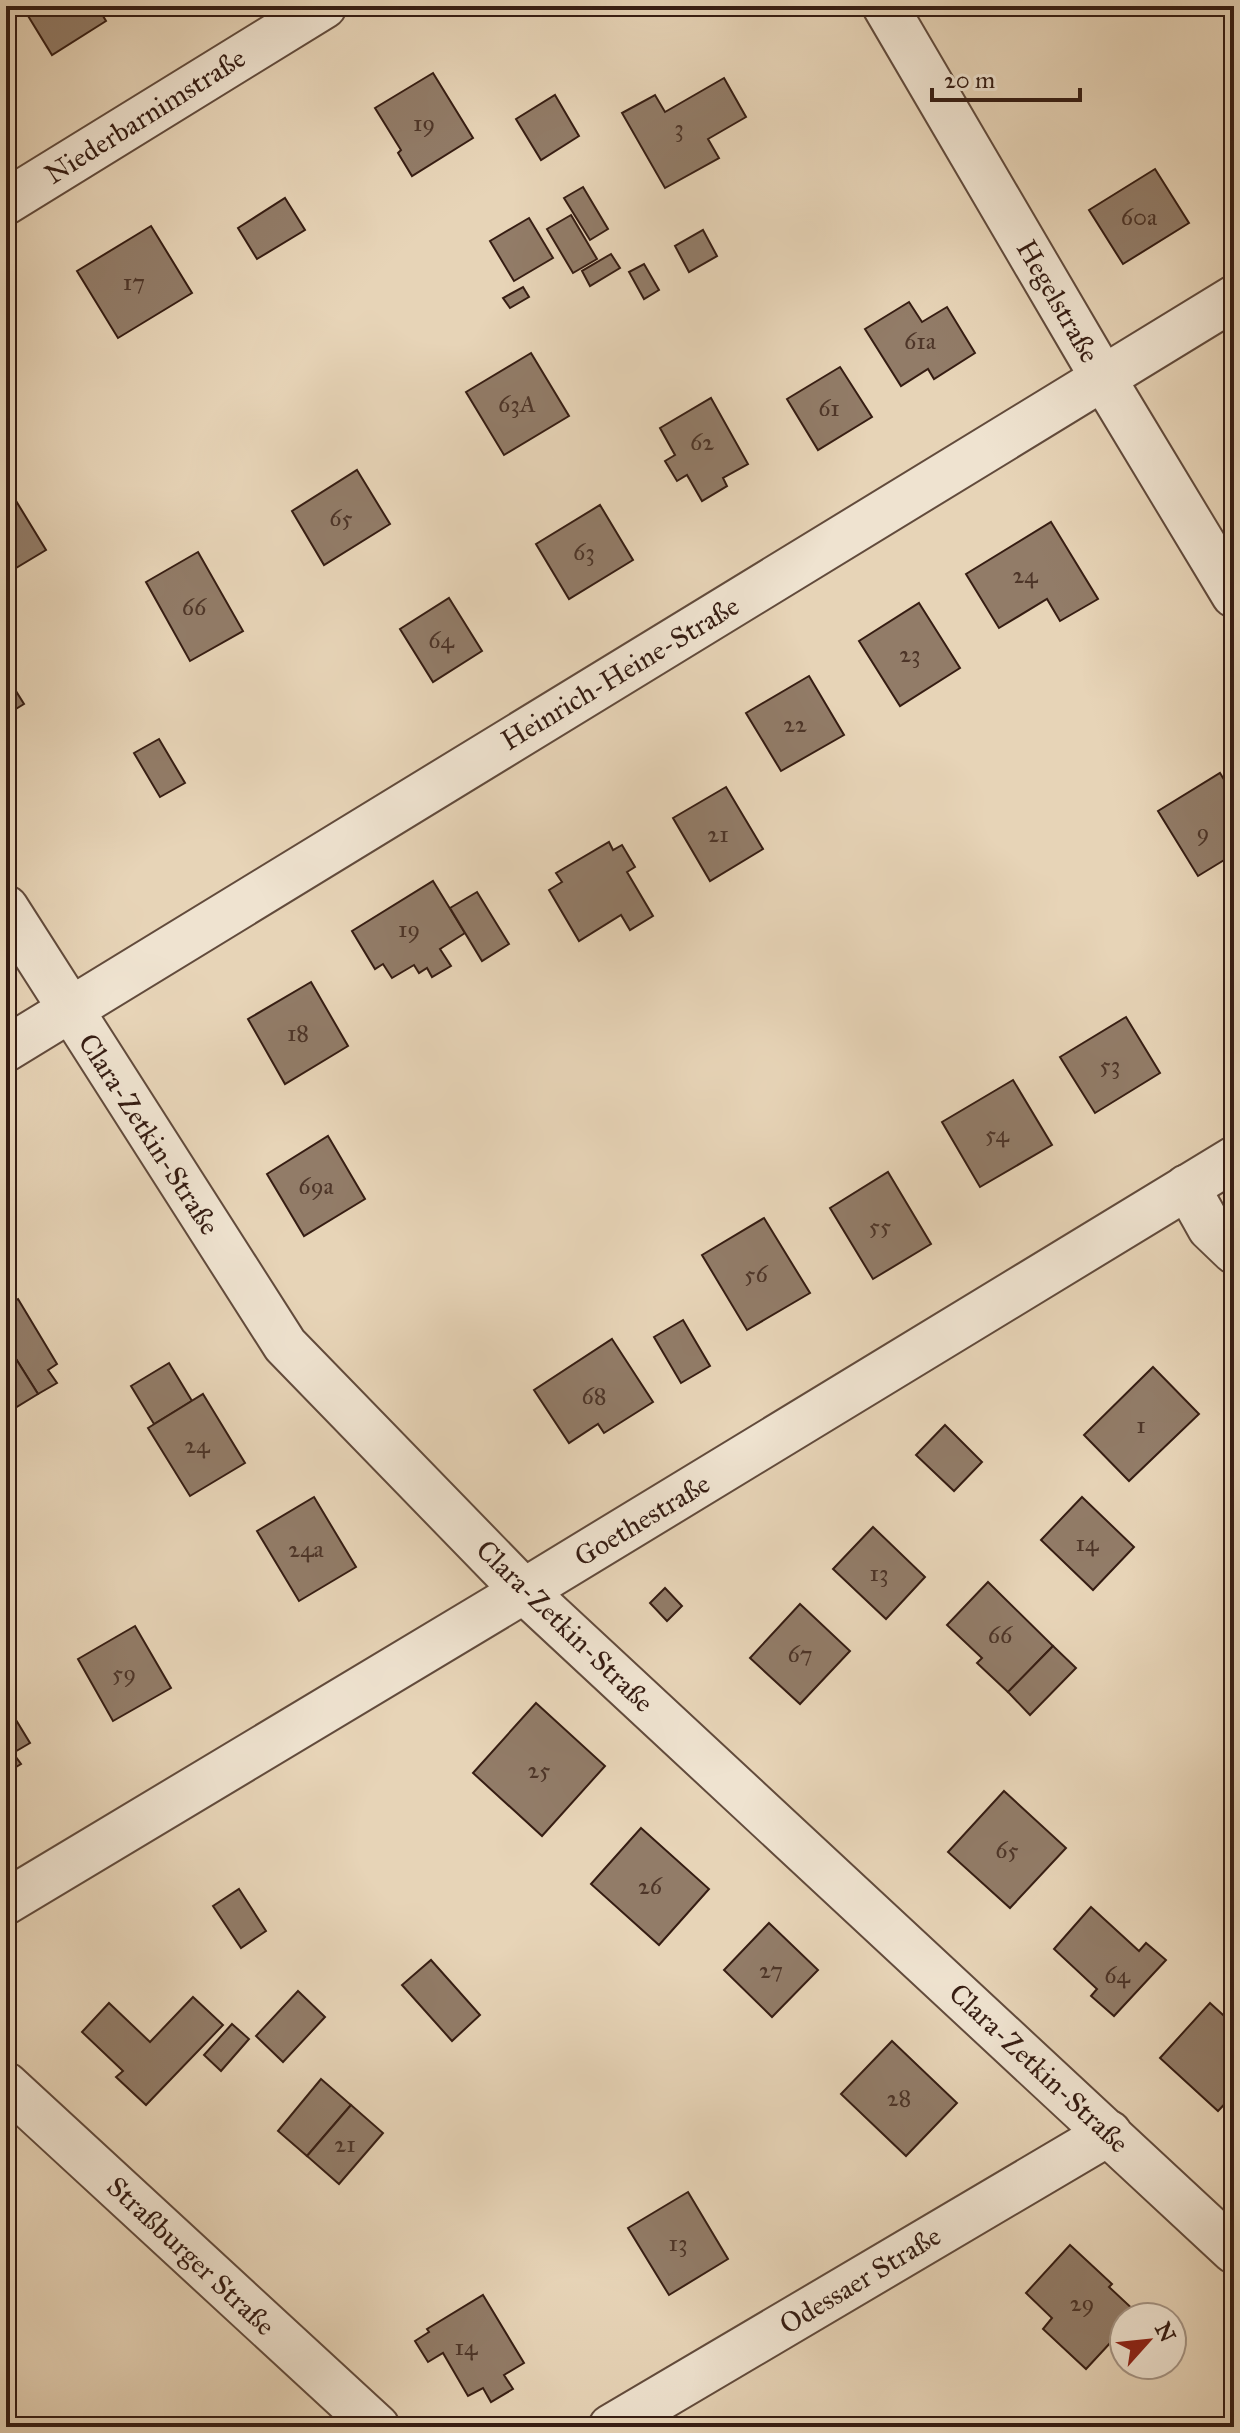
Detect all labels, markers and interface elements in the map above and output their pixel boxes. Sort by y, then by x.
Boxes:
street label: Niederbarnimstraße [38,40,252,192]
scale bar [932,52,1080,102]
text: 20 m [944,65,995,95]
house number: 19 [413,108,435,138]
house number: 3 [674,113,684,143]
house number: 60a [1121,202,1158,232]
street label: Hegelstraße [1009,233,1107,369]
house number: 17 [123,267,145,297]
house number: 61a [904,326,937,356]
house number: 63A [498,389,536,419]
house number: 61 [818,393,840,423]
house number: 62 [690,427,714,457]
house number: 65 [329,503,353,533]
house number: 63 [573,537,595,567]
house number: 24 [1012,560,1038,590]
street label: Heinrich-Heine-Straße [495,588,745,758]
house number: 66 [182,592,207,622]
house number: 64 [428,625,454,655]
house number: 23 [899,639,921,669]
house number: 22 [783,709,807,739]
house number: 9 [1197,817,1209,847]
house number: 21 [707,819,729,849]
house number: 19 [398,914,420,944]
house number: 18 [287,1018,309,1048]
street label: Clara-Zetkin-Straße [71,1027,227,1241]
house number: 53 [1100,1050,1120,1080]
house number: 54 [985,1119,1010,1149]
house number: 69a [298,1171,335,1201]
house number: 55 [869,1211,891,1241]
house number: 56 [744,1259,768,1289]
house number: 68 [581,1381,607,1411]
house number: 1 [1136,1410,1146,1440]
house number: 24 [184,1430,210,1460]
street label: Goethestraße [568,1466,716,1574]
house number: 14 [1076,1528,1099,1558]
street label: Clara-Zetkin-Straße [469,1532,661,1720]
house number: 24a [288,1534,325,1564]
house number: 13 [869,1558,889,1588]
house number: 66 [988,1620,1013,1650]
house number: 67 [787,1639,813,1669]
house number: 59 [112,1658,136,1688]
house number: 25 [528,1755,550,1785]
house number: 65 [995,1835,1019,1865]
house number: 26 [638,1871,663,1901]
house number: 27 [759,1955,783,1985]
house number: 64 [1104,1960,1130,1990]
street label: Clara-Zetkin-Straße [942,1976,1136,2160]
house number: 28 [887,2083,911,2113]
house number: 21 [334,2129,356,2159]
street label: Straßburger Straße [100,2169,282,2343]
street label: Odessaer Straße [773,2218,947,2342]
house number: 13 [668,2228,688,2258]
house number: 29 [1070,2288,1094,2318]
north arrow [1108,2301,1188,2381]
text: N [1149,2318,1182,2347]
house number: 14 [455,2332,478,2362]

